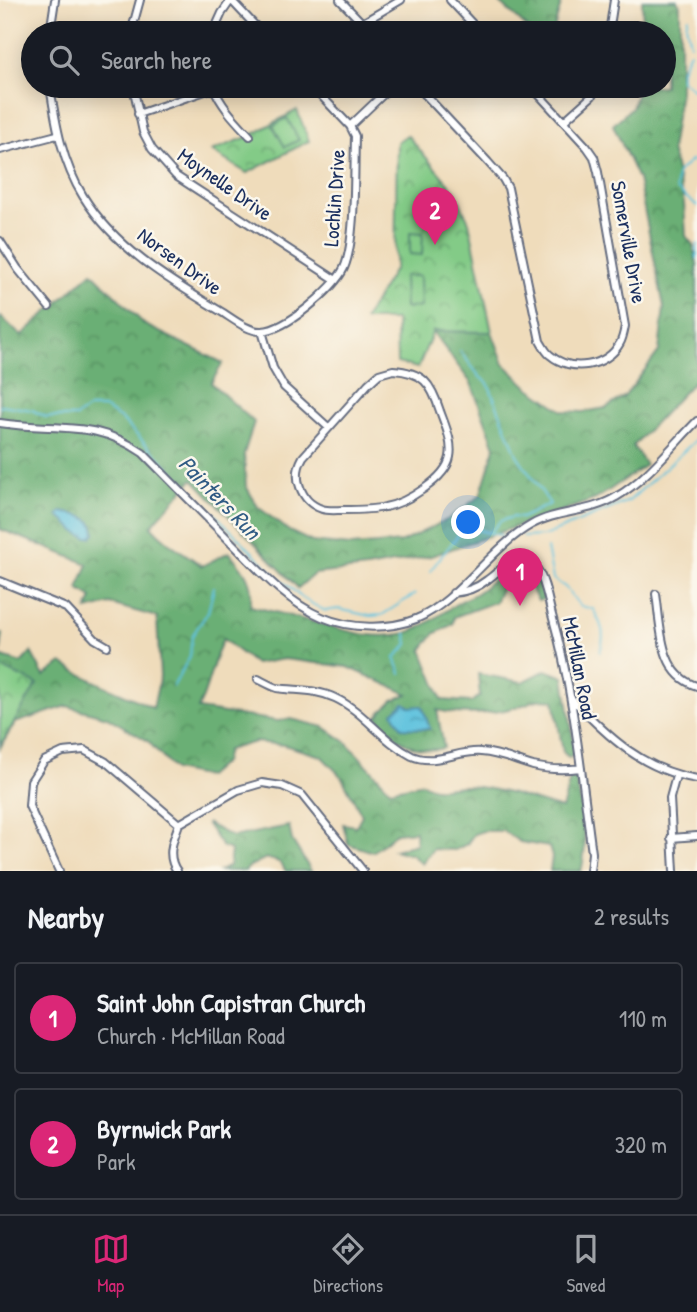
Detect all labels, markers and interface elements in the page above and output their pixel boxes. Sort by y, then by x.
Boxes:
search box [21,21,676,98]
icon: search [45,41,83,79]
text: Search here [101,42,212,77]
street label: Moynelle Drive [172,141,278,227]
street label: Lochlin Drive [316,148,352,248]
street label: Somerville Drive [604,179,654,305]
pin: 2 [412,187,458,245]
street label: Norsen Drive [132,220,228,302]
water label: Painters Run [172,448,269,547]
your location [451,505,485,539]
pin: 1 [497,548,543,606]
street label: McMillan Road [556,614,604,722]
text: Nearby [28,897,104,937]
text: 2 results [594,901,669,932]
text: Saint John Capistran Church [97,985,365,1020]
text: 1 [49,1003,57,1034]
text: 110 m [619,1003,667,1034]
text: Church · McMillan Road [97,1020,285,1051]
text: Byrnwick Park [97,1111,231,1146]
text: 2 [48,1129,58,1160]
text: 320 m [615,1129,667,1160]
text: Park [97,1146,135,1177]
tab: Map [92,1230,130,1298]
tab: Directions [313,1230,383,1298]
tab: Saved [567,1230,605,1298]

